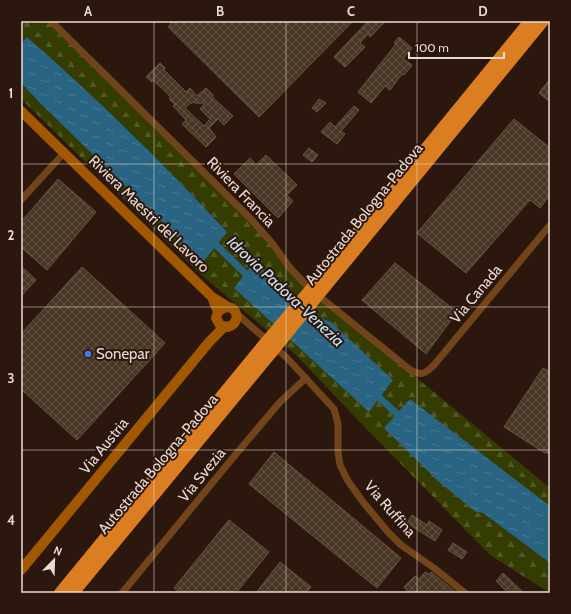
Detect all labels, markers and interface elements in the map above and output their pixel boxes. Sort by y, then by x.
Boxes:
text: A [84,3,93,19]
text: B [216,3,224,19]
text: C [347,3,355,19]
text: D [478,3,488,19]
scale bar [409,34,504,60]
text: 100 m [415,40,449,55]
text: 1 [9,85,13,101]
street label: Autostrada Bologna-Padova [301,139,427,288]
street label: Riviera Maestri del Lavoro [85,152,213,276]
street label: Riviera Francia [203,153,279,231]
text: 2 [8,227,15,243]
water label: Idrovia Padova-Venezia [223,232,348,351]
street label: Via Canada [446,260,506,327]
place label: Sonepar [96,345,150,363]
marker: Sonepar [83,349,93,359]
text: 3 [7,370,15,386]
street label: Autostrada Bologna-Padova [94,390,222,538]
street label: Via Austria [76,414,133,478]
street label: Via Svezia [175,444,230,506]
street label: Via Ruffina [361,477,420,542]
text: 4 [7,512,15,528]
north arrow [34,540,74,580]
text: N [52,543,64,559]

